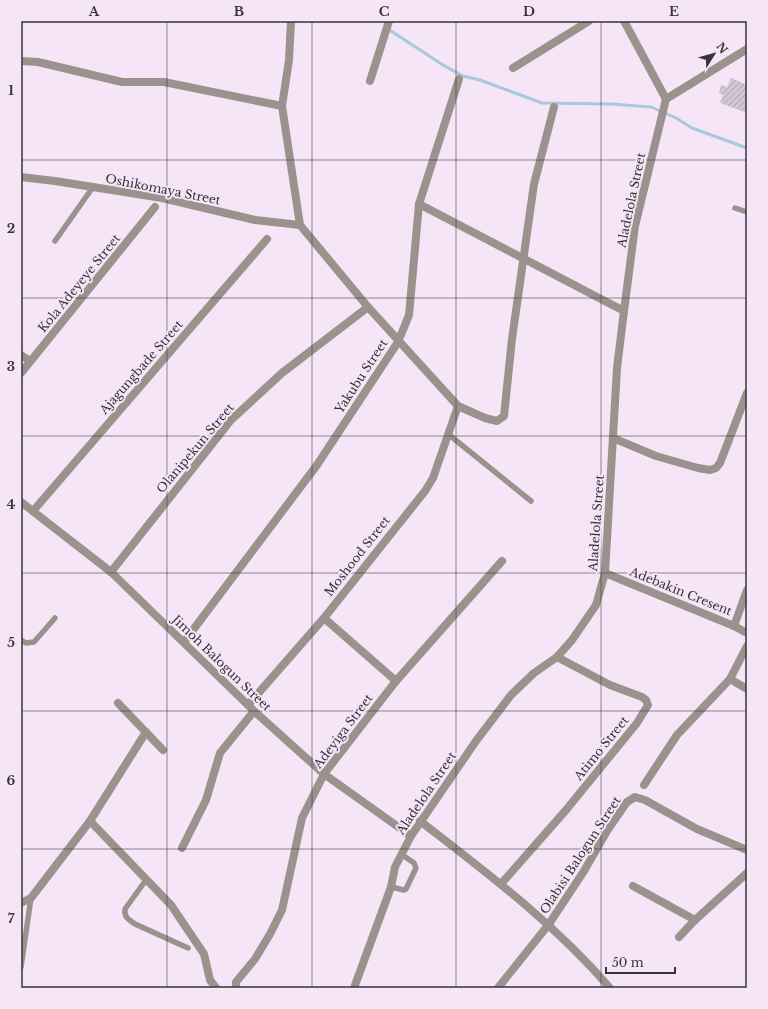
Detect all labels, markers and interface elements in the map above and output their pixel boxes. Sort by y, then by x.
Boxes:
text: A [88,3,100,20]
text: B [234,3,244,20]
text: C [379,3,390,20]
text: D [523,3,535,20]
text: E [669,3,679,20]
north arrow [694,34,734,74]
text: N [713,40,731,57]
text: 1 [8,82,14,99]
street label: Aladelola Street [613,151,648,250]
street label: Oshikomaya Street [104,170,222,208]
text: 2 [7,220,15,237]
street label: Kola Adeyeye Street [35,230,124,335]
street label: Ajagungbade Street [96,317,186,418]
street label: Yakubu Street [331,336,391,417]
text: 3 [7,358,15,375]
street label: Olanipekun Street [153,400,237,496]
street label: Aladelola Street [585,474,607,573]
text: 4 [7,496,16,513]
street label: Moshood Street [321,513,393,599]
street label: Adebakin Cresent [627,563,735,619]
street label: Jimoh Balogun Street [168,610,275,714]
text: 5 [7,634,15,651]
street label: Adeyiga Street [310,691,376,772]
street label: Atimo Street [570,713,632,784]
street label: Aladelola Street [392,748,459,838]
text: 6 [7,772,16,789]
street label: Olabisi Balogun Street [536,793,624,917]
text: 7 [8,910,15,927]
scale bar [606,949,675,975]
text: 50 m [612,955,644,970]

